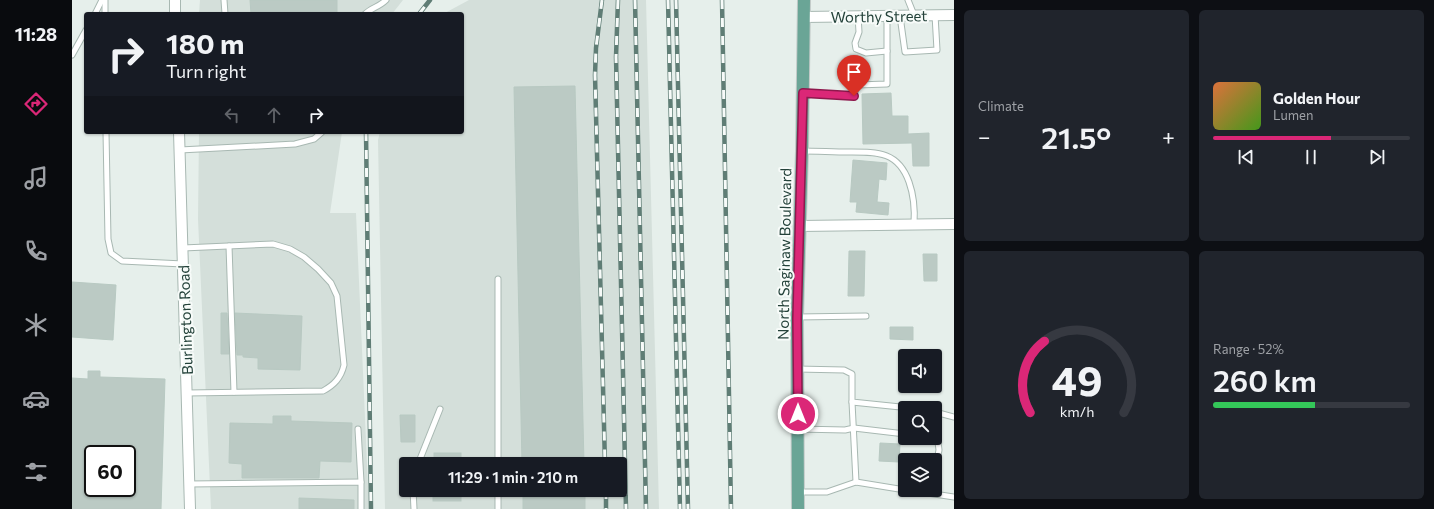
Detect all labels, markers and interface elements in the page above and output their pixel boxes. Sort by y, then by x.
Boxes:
street label: Worthy Street [830,6,928,26]
text: 11:28 [15,23,57,45]
text: 180 m [166,26,244,60]
icon: right [100,28,152,80]
pin [837,55,871,96]
text: Turn right [166,60,246,82]
icon: arrive [843,61,865,83]
text: Golden Hour [1273,89,1360,107]
icon: directions [22,90,50,118]
text: Climate [978,98,1024,114]
icon: left [221,104,243,126]
icon: ahead [263,104,285,126]
icon: right [305,104,327,126]
text: Lumen [1273,107,1313,123]
text: 21.5° [1041,118,1111,155]
text: − [978,123,991,150]
text: + [1162,123,1175,150]
icon: previous [1235,146,1257,168]
icon: pause [1300,146,1322,168]
icon: next [1366,146,1388,168]
icon: music [22,164,50,192]
street label: North Saginaw Boulevard [774,168,794,340]
icon: phone [22,237,50,265]
street label: Burlington Road [174,265,196,375]
icon: climate [22,311,50,339]
text: Range · 52% [1213,341,1284,357]
map controls [898,349,942,497]
button: sound [898,349,942,393]
text: 49 [1051,354,1102,405]
text: 260 km [1213,361,1317,398]
icon: car [22,385,50,413]
position arrow [777,393,819,435]
button: search [898,401,942,445]
text: km/h [1059,401,1094,419]
speed limit sign: 60 [84,445,136,497]
button: layers [898,453,942,497]
icon: filters [22,458,50,486]
text: 11:29 · 1 min · 210 m [448,468,578,486]

